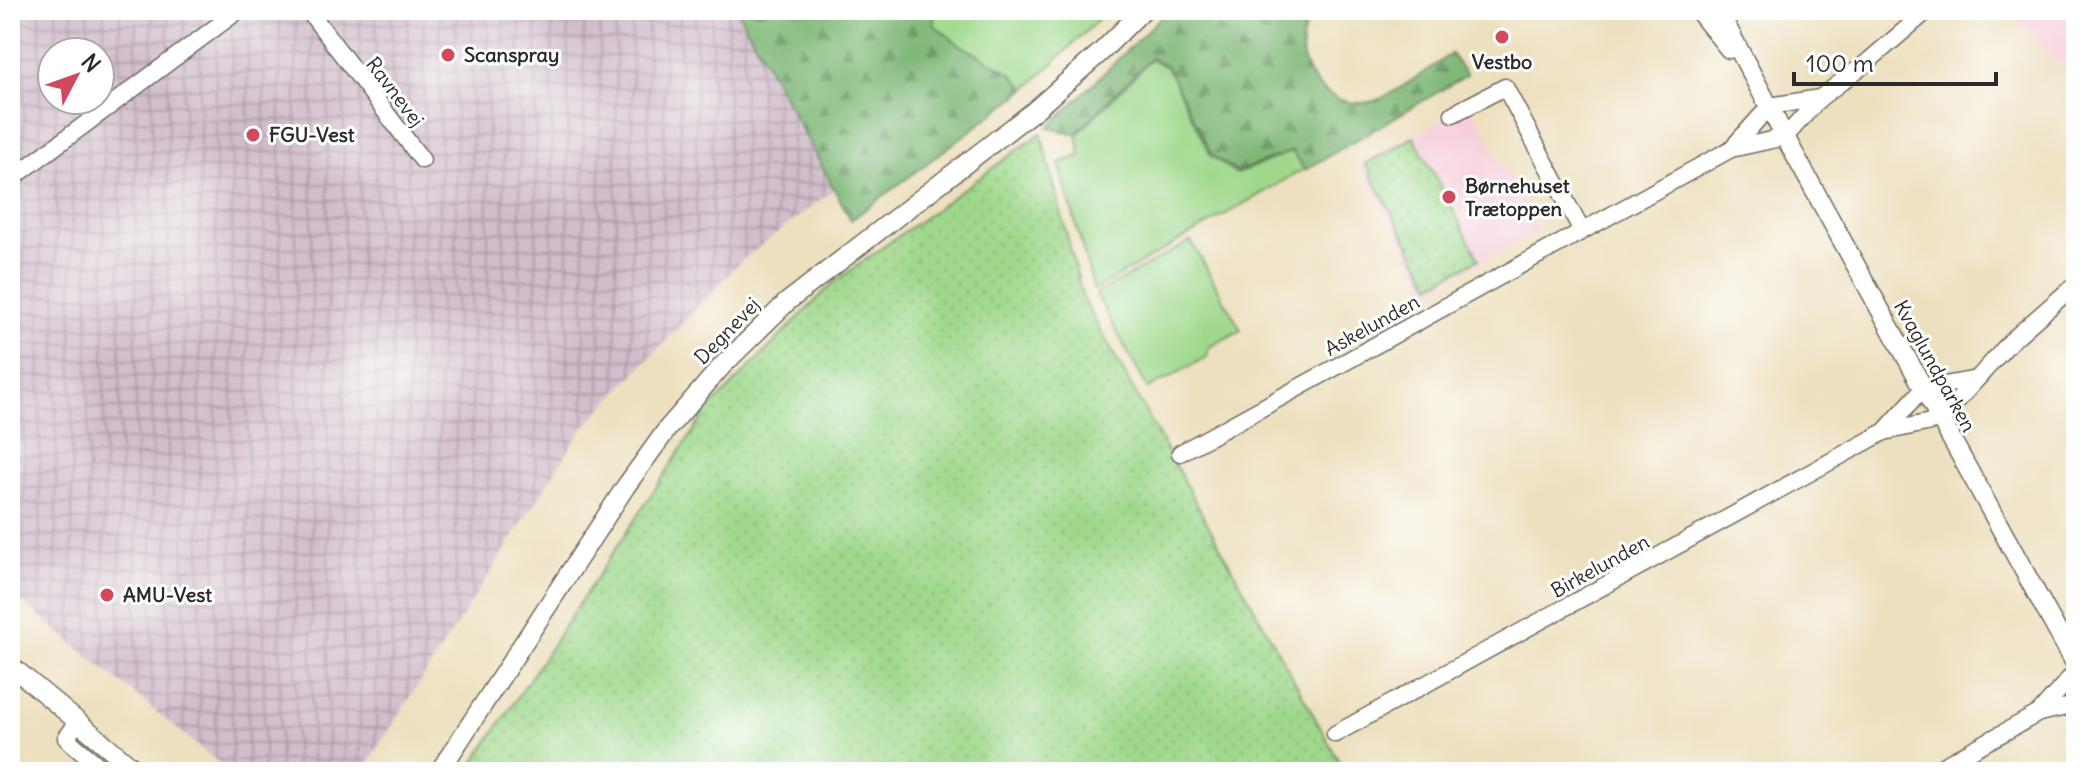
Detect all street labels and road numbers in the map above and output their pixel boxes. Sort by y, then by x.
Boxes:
street label: Ravnevej [361,52,430,132]
street label: Askelunden [1320,288,1424,361]
street label: Degnevej [689,292,765,369]
street label: Kvaglundparken [1889,296,1982,436]
street label: Birkelunden [1546,528,1653,603]

